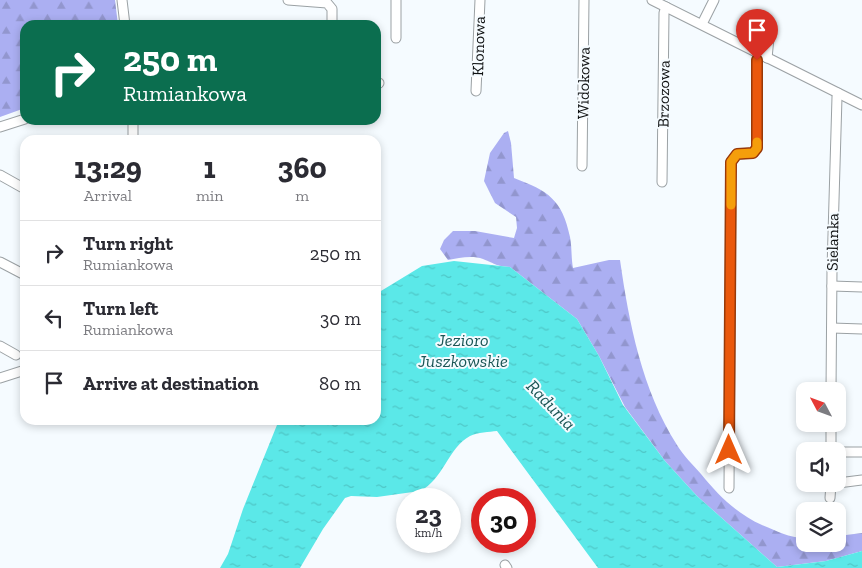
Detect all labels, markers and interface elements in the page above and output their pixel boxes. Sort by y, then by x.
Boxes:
pin [736,9,778,60]
street label: Klonowa [468,15,489,76]
icon: arrive [743,16,771,44]
text: 250 m [123,38,217,80]
icon: right [40,40,105,105]
street label: Widokowa [573,46,594,119]
street label: Brzozowa [653,60,674,128]
text: Rumiankowa [123,80,247,107]
text: 13:29 [74,150,142,186]
text: 1 [204,150,216,186]
text: 360 [278,150,327,186]
text: Arrival [84,186,132,205]
text: min [196,186,223,205]
text: m [295,186,309,205]
street label: Sielanka [822,213,843,271]
text: Turn right [83,232,173,255]
icon: right [40,239,68,267]
text: 250 m [310,242,361,265]
text: Rumiankowa [83,255,173,274]
text: Turn left [83,297,158,320]
icon: left [40,304,68,332]
text: 30 m [320,307,361,330]
text: Rumiankowa [83,320,173,339]
water label: Jezioro Juszkowskie [417,329,508,372]
icon: arrive [40,369,68,397]
text: Arrive at destination [83,372,259,395]
text: 80 m [319,372,361,395]
water label: Radunia [522,375,580,435]
north arrow [796,382,846,432]
map controls [796,382,846,552]
position arrow [702,423,754,475]
button: sound [796,442,846,492]
speed limit sign: 30 [471,488,536,553]
text: 23 [415,499,442,529]
button: layers [796,502,846,552]
text: km/h [415,526,442,540]

